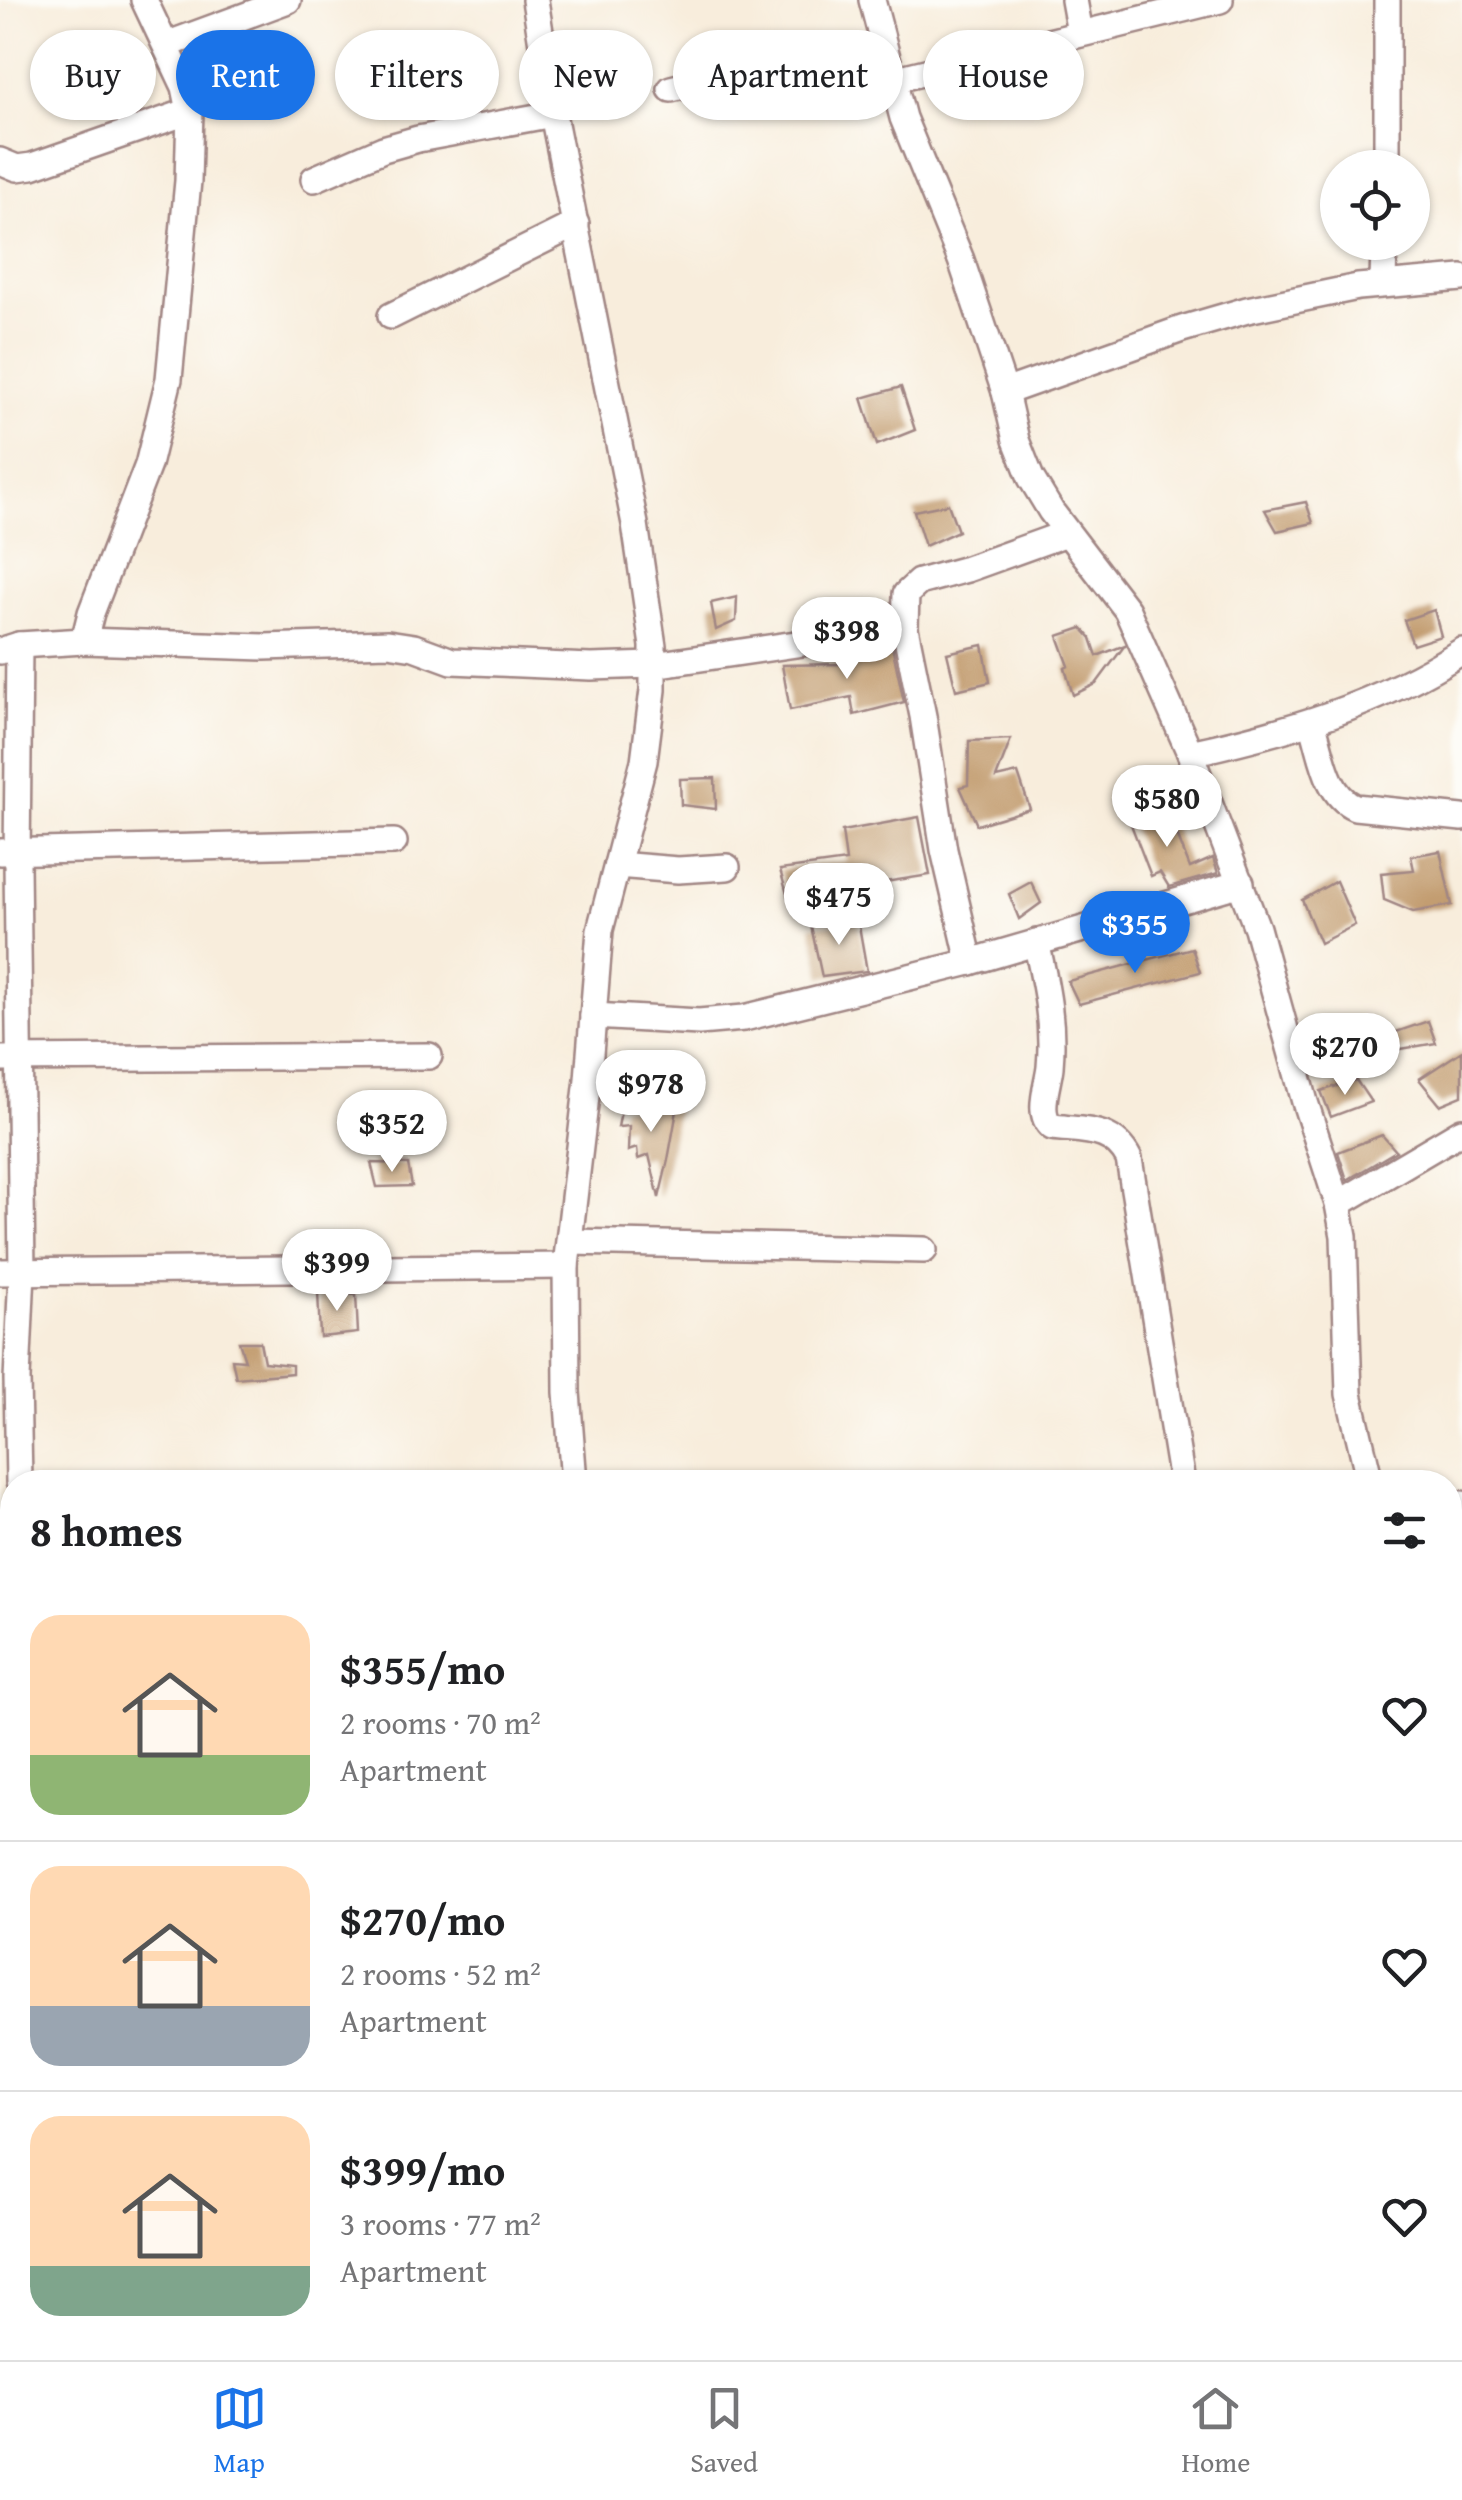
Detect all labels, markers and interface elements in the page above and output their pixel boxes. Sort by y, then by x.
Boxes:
chip: Buy [30,30,156,120]
chip: Rent [176,30,315,120]
chip: Filters [335,30,499,120]
chip: New [519,30,653,120]
chip: Apartment [673,30,903,120]
chip: House [923,30,1084,120]
map controls [1320,150,1430,260]
button: locate [1320,150,1430,260]
pin: $398 [788,597,906,682]
text: $398 [814,606,880,653]
pin: $580 [1108,765,1226,850]
text: $580 [1134,774,1200,821]
pin: $475 [780,863,898,948]
text: $475 [806,872,872,919]
pin: $355 [1076,891,1194,976]
text: $355 [1102,900,1168,947]
pin: $270 [1286,1013,1404,1098]
text: $270 [1312,1022,1378,1069]
pin: $978 [592,1050,710,1135]
text: $978 [618,1059,684,1106]
pin: $352 [333,1090,451,1175]
text: $352 [359,1099,425,1146]
pin: $399 [278,1229,396,1314]
text: $399 [304,1238,370,1285]
text: 8 homes [30,1500,183,1561]
icon: filters [1377,1503,1432,1558]
text: $355/mo [340,1638,505,1699]
icon: home [110,1655,230,1775]
icon: heart [1377,1688,1432,1743]
text: 2 rooms · 70 m² [340,1699,541,1746]
text: Apartment [340,1746,487,1793]
text: $270/mo [340,1889,505,1950]
icon: home [110,1906,230,2026]
icon: heart [1377,1939,1432,1994]
text: 2 rooms · 52 m² [340,1950,541,1997]
text: Apartment [340,1997,487,2044]
text: $399/mo [340,2139,505,2200]
icon: home [110,2156,230,2276]
icon: heart [1377,2189,1432,2244]
text: 3 rooms · 77 m² [340,2200,541,2247]
text: Apartment [340,2247,487,2294]
tab: Map [212,2381,267,2482]
tab: Saved [690,2381,758,2482]
tab: Home [1181,2381,1250,2482]

